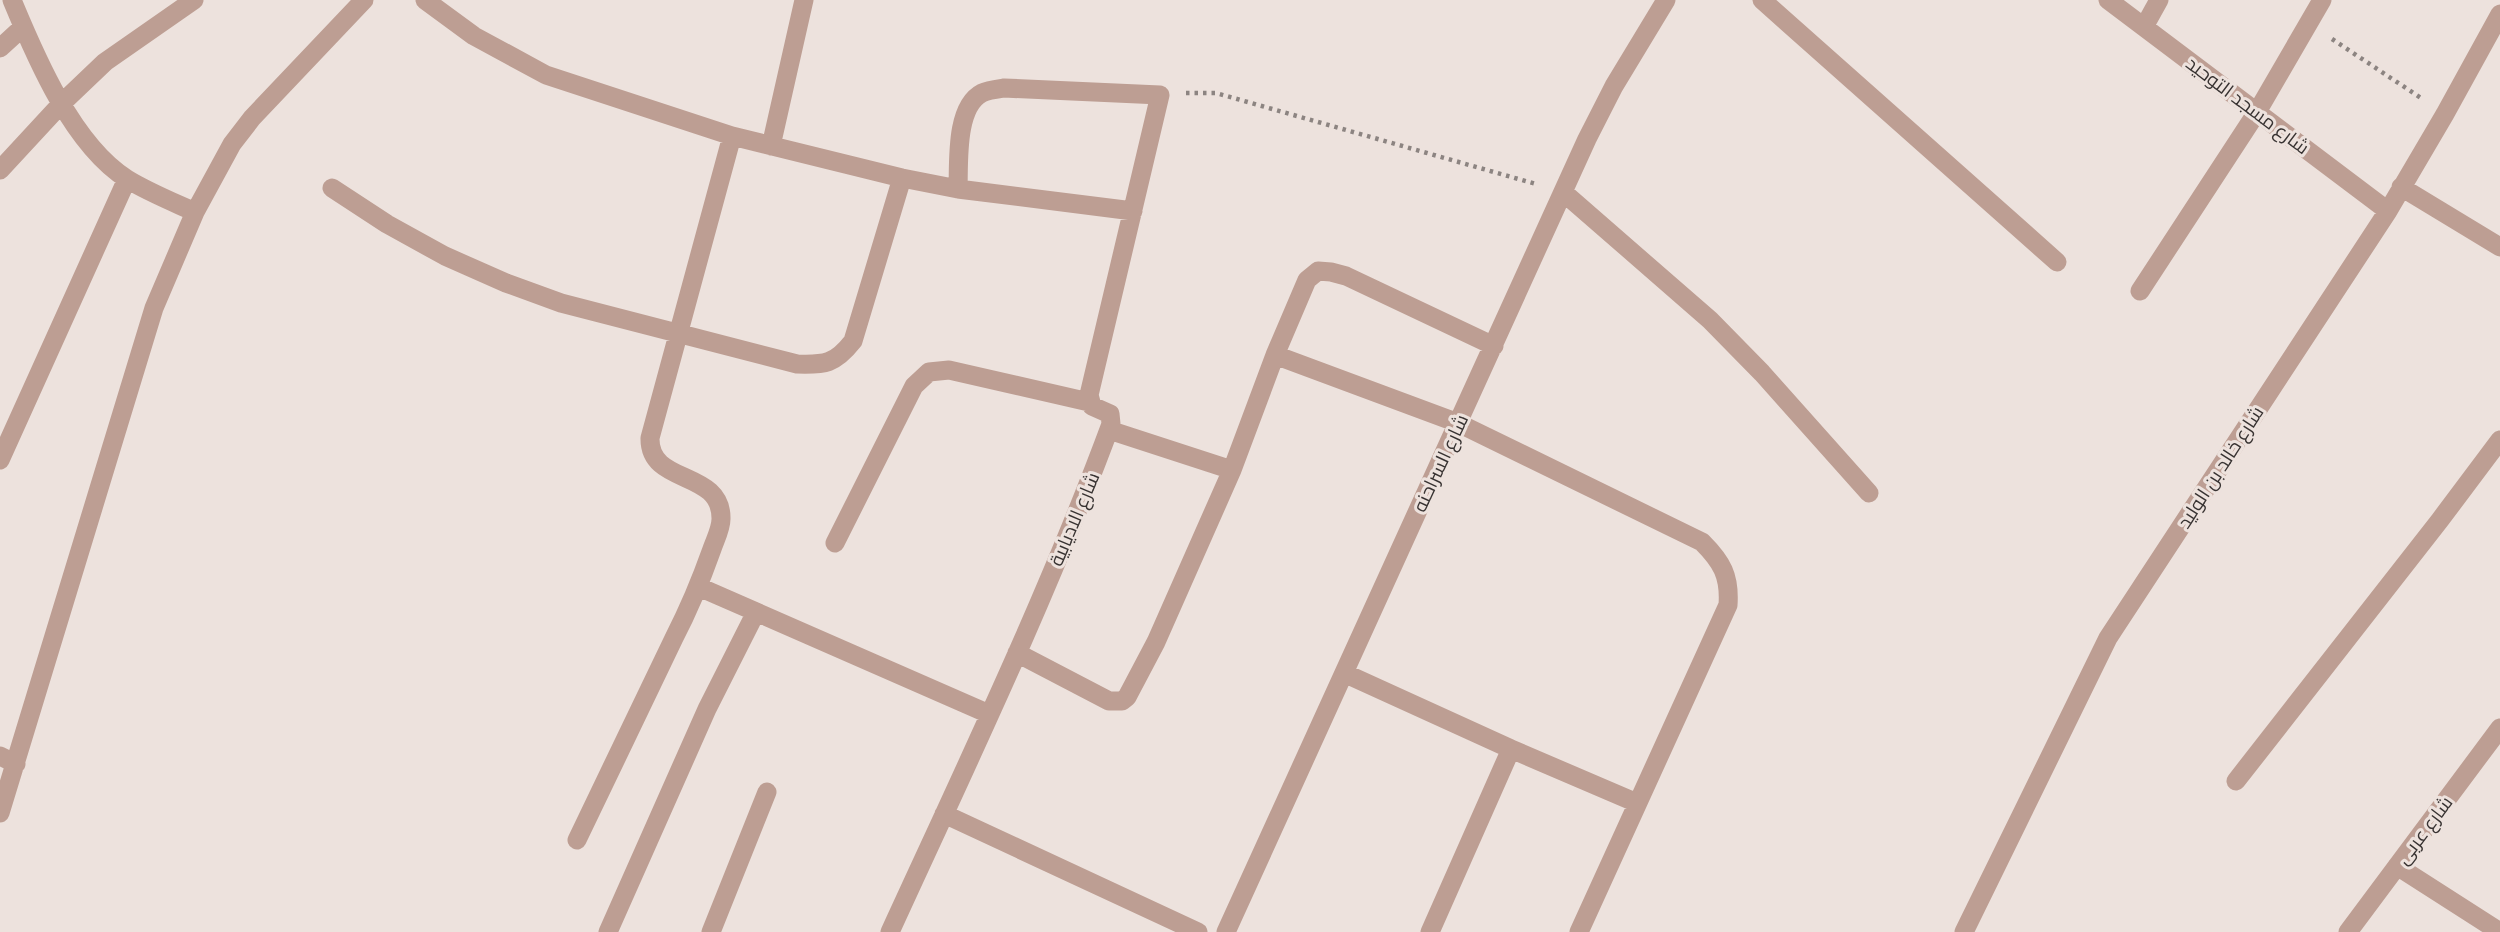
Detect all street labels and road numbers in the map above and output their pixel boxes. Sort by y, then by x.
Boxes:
street label: شارع مسجد التوحيد [2180,51,2314,161]
street label: شارع خالد بن الوليد [2172,401,2270,534]
street label: شارع السراحنه [1407,410,1475,517]
street label: شارع الاديابية [1043,468,1106,570]
street label: شارع عربى [2390,791,2459,870]

